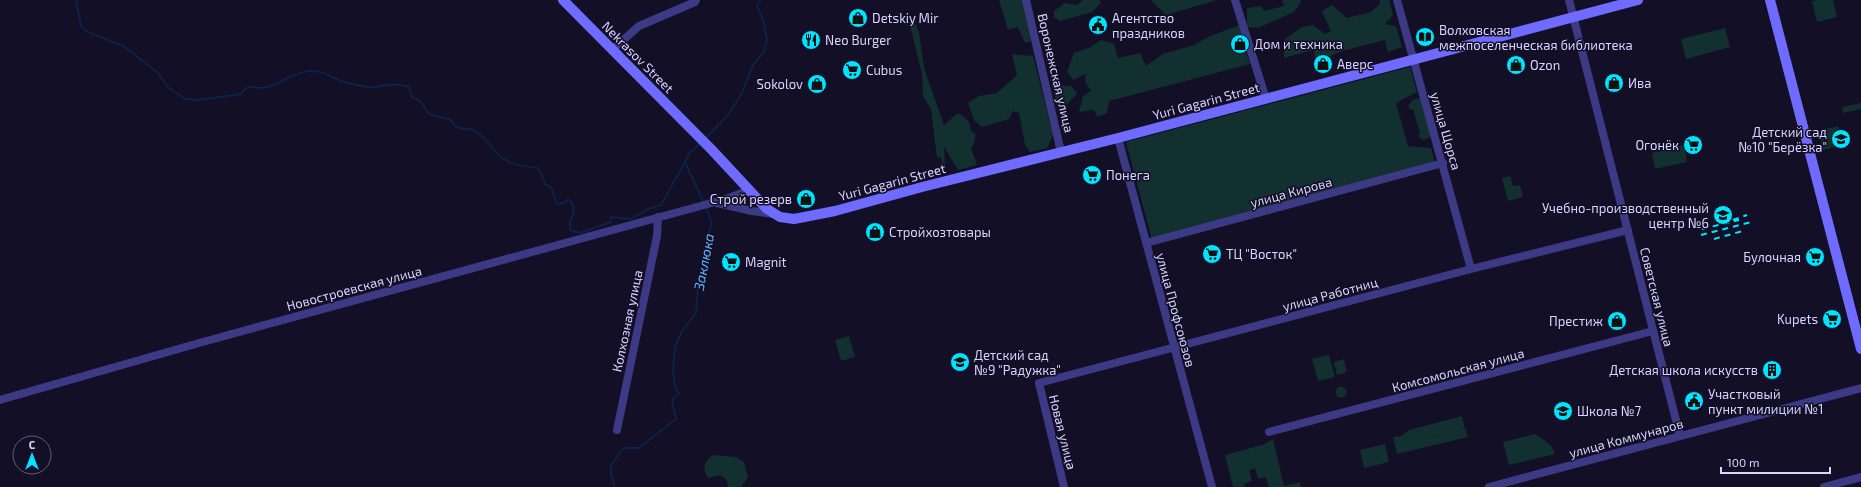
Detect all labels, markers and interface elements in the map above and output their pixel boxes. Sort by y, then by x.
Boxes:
shop icon: Detskiy Mir [847,7,869,29]
place label: Detskiy Mir [872,10,938,26]
place label: Агентство праздников [1112,10,1185,41]
street label: Воронежская улица [1034,12,1078,134]
public building icon: Агентство праздников [1087,14,1109,36]
street label: Nekrasov Street [599,18,677,96]
place label: Волховская межпоселенческая библиотека [1439,22,1633,53]
library icon: Волховская межпоселенческая библиотека [1414,26,1436,48]
restaurant icon: Neo Burger [800,29,822,51]
place label: Neo Burger [825,32,891,48]
shop icon: Дом и техника [1229,33,1251,55]
place label: Дом и техника [1254,36,1343,52]
shop icon: Аверс [1312,53,1334,75]
shop icon: Ozon [1505,54,1527,76]
place label: Аверс [1337,56,1373,72]
place label: Ozon [1530,57,1560,73]
supermarket icon: Cubus [841,59,863,81]
place label: Cubus [866,62,902,78]
shop icon: Ива [1603,72,1625,94]
shop icon: Sokolov [806,73,828,95]
place label: Ива [1628,75,1651,91]
place label: Sokolov [756,76,803,92]
street label: Yuri Gagarin Street [1151,79,1261,123]
street label: улица Щорса [1427,90,1465,172]
place label: Детский cад №10 "Берёзка" [1738,124,1827,155]
school or university icon: Детский cад №10 "Берёзка" [1830,128,1852,150]
supermarket icon: Огонёк [1682,134,1704,156]
place label: Огонёк [1635,137,1679,153]
street label: Yuri Gagarin Street [837,160,947,204]
supermarket icon: Понега [1081,164,1103,186]
place label: Понега [1106,167,1150,183]
street label: улица Кирова [1248,173,1334,211]
shop icon: Строй резерв [795,188,817,210]
place label: Строй резерв [710,191,792,207]
place label: Учебно-производственный центр №6 [1542,200,1709,231]
school or university icon: Учебно-производственный центр №6 [1712,204,1734,226]
shop icon: Стройхозтовары [864,221,886,243]
place label: Стройхозтовары [889,224,991,240]
water label: Заклюка [689,232,717,293]
supermarket icon: ТЦ "Восток" [1201,243,1223,265]
place label: ТЦ "Восток" [1226,246,1297,262]
street label: Советская улица [1637,246,1677,348]
supermarket icon: Булочная [1804,246,1826,268]
place label: Булочная [1743,249,1801,265]
supermarket icon: Magnit [720,251,742,273]
street label: улица Профсоюзов [1153,251,1199,369]
place label: Magnit [745,254,787,270]
street label: Новостроевская улица [285,262,423,314]
street label: Колхозная улица [608,269,646,373]
street label: улица Работниц [1281,274,1380,314]
supermarket icon: Kupets [1821,308,1843,330]
shop icon: Престиж [1606,310,1628,332]
place label: Kupets [1777,311,1818,327]
place label: Престиж [1549,313,1603,329]
street label: Комсомольская улица [1390,345,1526,395]
place label: Детский cад №9 "Радужка" [974,347,1061,378]
school or university icon: Детский cад №9 "Радужка" [949,351,971,373]
building icon: Детская школа искусств [1761,359,1783,381]
place label: Детская школа искусств [1609,362,1758,378]
place label: Участковый пункт милиции №1 [1708,386,1823,417]
public building icon: Участковый пункт милиции №1 [1683,390,1705,412]
street label: Новая улица [1046,393,1080,471]
school or university icon: Школа №7 [1552,400,1574,422]
place label: Школа №7 [1577,403,1642,419]
street label: улица Коммунаров [1567,415,1685,461]
north arrow [12,435,52,475]
text: С [29,438,36,451]
scale bar [1721,449,1830,475]
text: 100 m [1727,455,1759,469]

